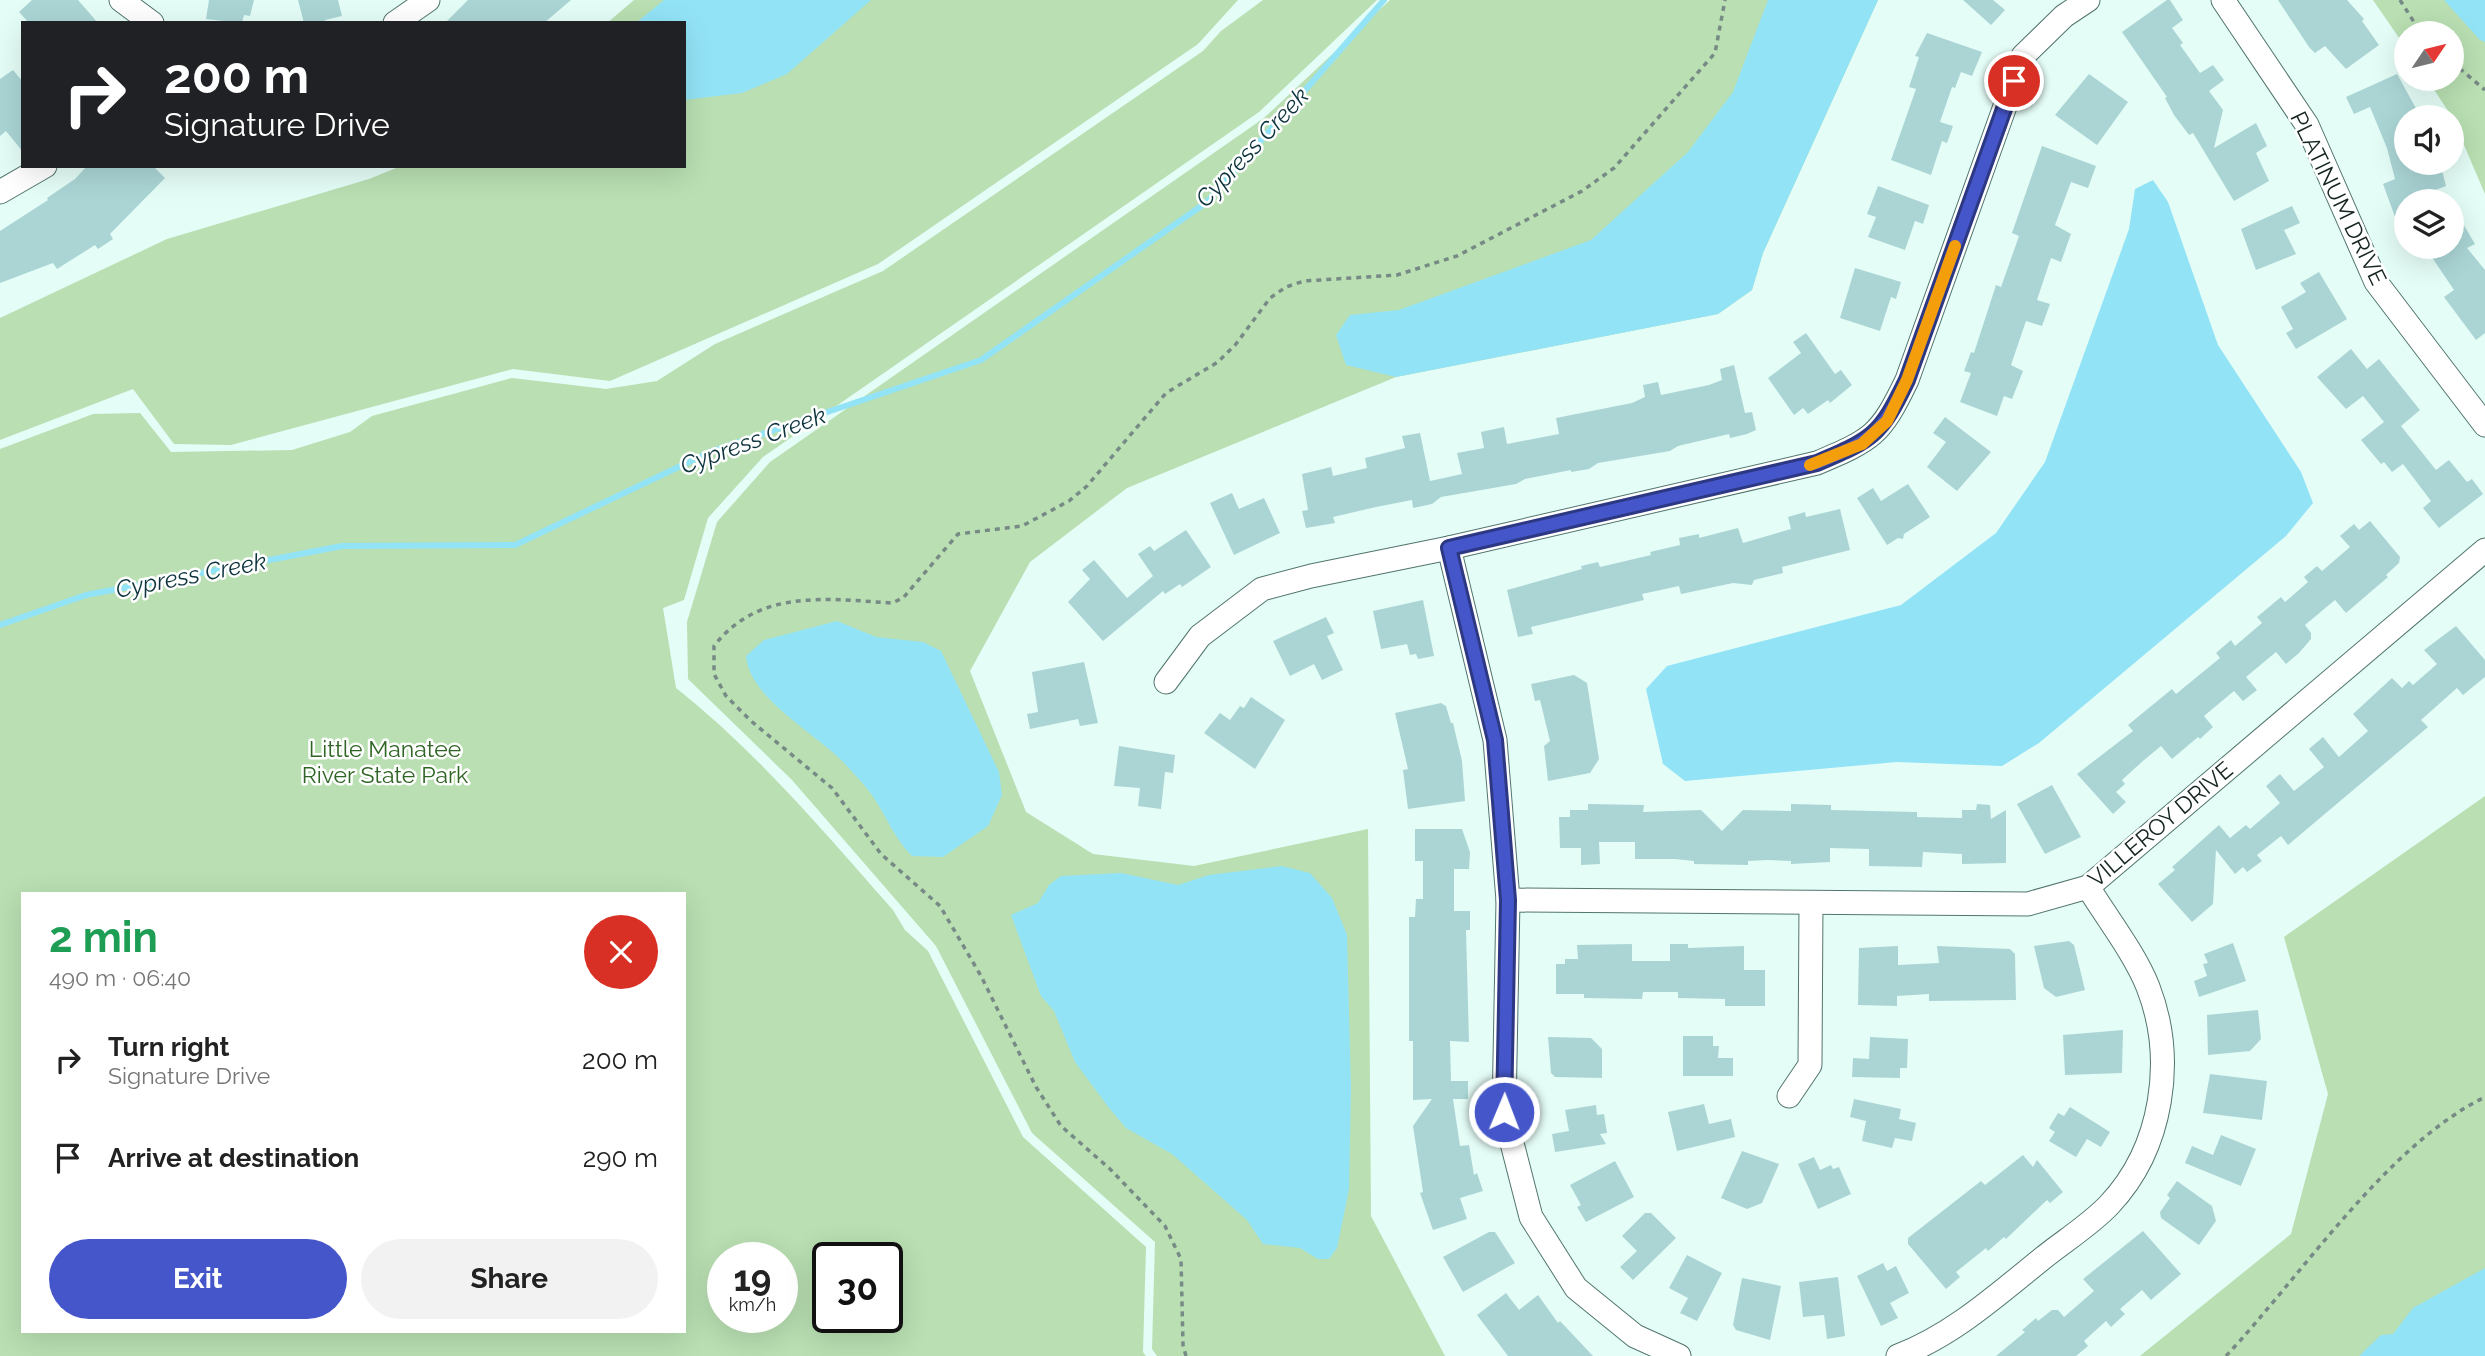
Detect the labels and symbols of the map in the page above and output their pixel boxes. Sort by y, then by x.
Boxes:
north arrow [2394,21,2464,91]
pin [1984,51,2044,111]
water label: Cypress Creek [1189,81,1315,213]
street label: PLATINUM DRIVE [2285,107,2393,289]
water label: Cypress Creek [676,400,830,480]
water label: Cypress Creek [113,546,269,604]
park label: Little Manatee River State Park [302,735,468,788]
street label: VILLEROY DRIVE [2082,756,2238,892]
position arrow [1467,1075,1541,1149]
speed limit sign: 30 [812,1242,903,1333]

